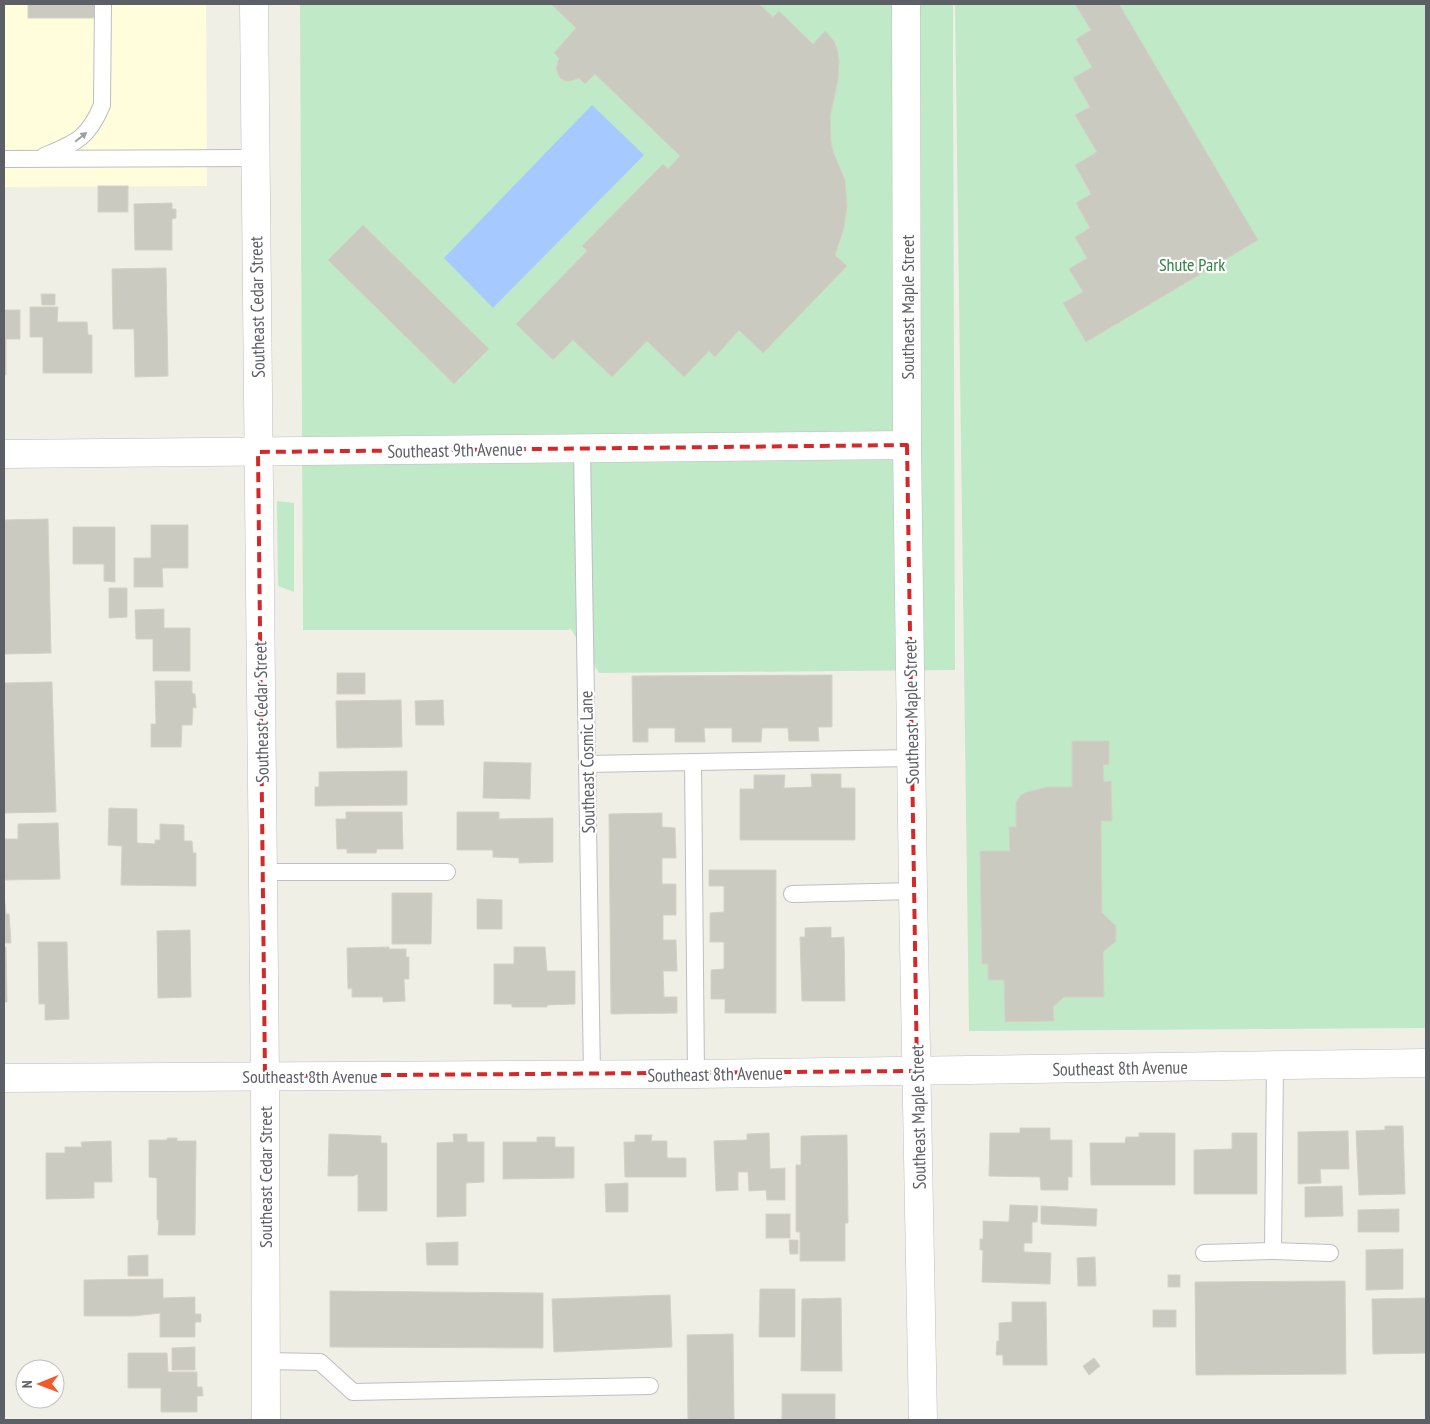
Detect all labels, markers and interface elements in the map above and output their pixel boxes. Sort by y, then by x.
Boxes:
one-way arrow [74,132,87,143]
street label: Southeast Maple Street [896,235,919,379]
street label: Southeast Cedar Street [244,236,270,378]
park label: Shute Park [1159,253,1225,276]
street label: Southeast 9th Avenue [387,437,523,463]
street label: Southeast Maple Street [898,639,924,785]
street label: Southeast Cedar Street [248,641,274,783]
street label: Southeast Cosmic Lane [574,691,600,833]
street label: Southeast Maple Street [905,1044,931,1190]
street label: Southeast 8th Avenue [1052,1055,1188,1081]
street label: Southeast 8th Avenue [647,1061,783,1087]
street label: Southeast 8th Avenue [242,1065,378,1088]
street label: Southeast Cedar Street [254,1106,277,1248]
north arrow [15,1359,65,1409]
text: N [18,1380,36,1388]

